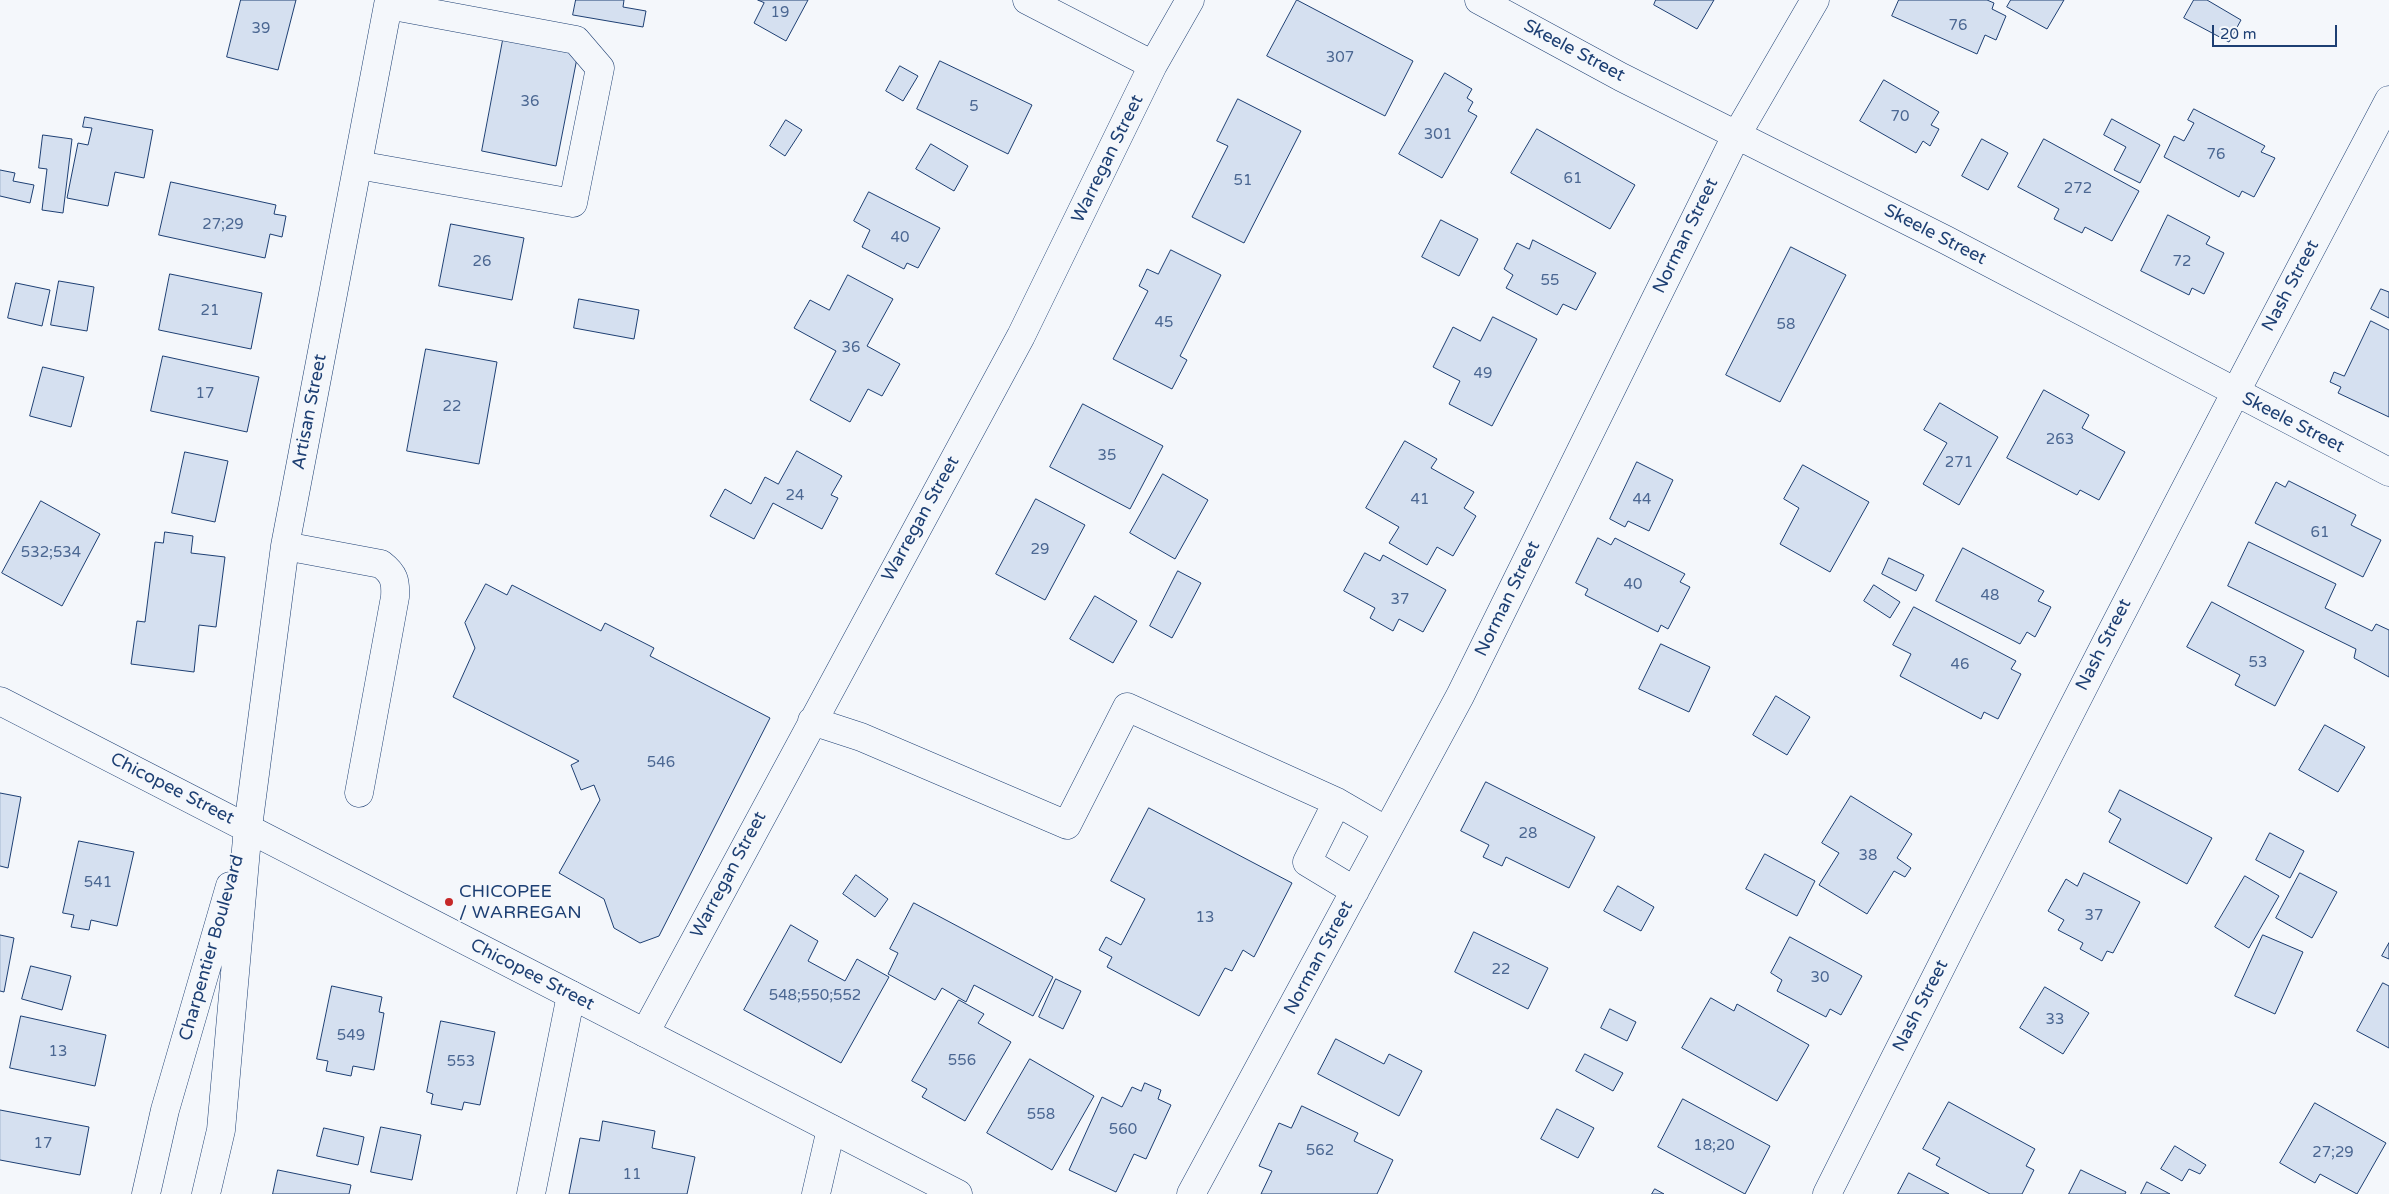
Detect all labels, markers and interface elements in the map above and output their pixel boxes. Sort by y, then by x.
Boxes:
house number: 19 [771,4,789,22]
street label: Skeele Street [1520,15,1628,87]
scale bar [2214,15,2339,47]
house number: 76 [1949,17,1967,35]
house number: 39 [252,20,270,38]
text: 20 m [2220,25,2257,43]
house number: 307 [1326,49,1354,67]
street label: Warregan Street [1068,91,1148,227]
house number: 36 [521,93,539,111]
house number: 5 [969,98,979,116]
house number: 70 [1891,108,1909,126]
house number: 301 [1424,126,1452,144]
house number: 76 [2207,146,2225,164]
house number: 61 [1564,170,1582,188]
house number: 51 [1234,172,1252,190]
street label: Norman Street [1649,175,1723,297]
house number: 272 [2064,180,2092,198]
street label: Skeele Street [1880,200,1990,270]
house number: 27;29 [202,216,244,234]
house number: 40 [891,229,909,247]
street label: Nash Street [2258,237,2324,335]
house number: 26 [473,253,491,271]
house number: 72 [2173,253,2191,271]
house number: 55 [1541,272,1559,290]
house number: 21 [201,302,219,320]
house number: 45 [1155,314,1173,332]
house number: 58 [1777,316,1795,334]
house number: 36 [842,339,860,357]
street label: Artisan Street [288,352,332,472]
house number: 49 [1474,365,1492,383]
house number: 17 [196,385,214,403]
street label: Skeele Street [2238,388,2348,458]
house number: 22 [443,398,461,416]
house number: 263 [2046,431,2074,449]
house number: 35 [1098,447,1116,465]
street label: Warregan Street [878,453,964,585]
house number: 271 [1945,454,1973,472]
house number: 24 [786,487,804,505]
house number: 41 [1411,491,1429,509]
house number: 44 [1633,491,1651,509]
house number: 61 [2311,524,2329,542]
street label: Norman Street [1471,538,1545,660]
house number: 29 [1031,541,1049,559]
house number: 532;534 [21,544,81,562]
house number: 40 [1624,576,1642,594]
house number: 48 [1981,587,1999,605]
house number: 37 [1391,591,1409,609]
street label: Nash Street [2072,595,2136,695]
house number: 53 [2249,654,2267,672]
house number: 46 [1951,656,1969,674]
street label: Chicopee Street [106,748,238,830]
house number: 546 [647,754,675,772]
street label: Warregan Street [687,808,771,942]
house number: 28 [1519,825,1537,843]
house number: 38 [1859,847,1877,865]
street label: Charpentier Boulevard [175,853,249,1043]
house number: 541 [84,874,112,892]
place label: CHICOPEE / WARREGAN [459,881,582,924]
marker: CHICOPEE / WARREGAN [443,896,455,908]
street label: Norman Street [1280,897,1358,1019]
house number: 37 [2085,907,2103,925]
house number: 13 [1196,909,1214,927]
street label: Chicopee Street [466,934,598,1016]
street label: Nash Street [1889,956,1953,1056]
house number: 22 [1492,961,1510,979]
house number: 30 [1811,969,1829,987]
house number: 548;550;552 [769,987,861,1005]
house number: 33 [2046,1011,2064,1029]
house number: 549 [337,1027,365,1045]
house number: 13 [49,1043,67,1061]
house number: 556 [948,1052,976,1070]
house number: 553 [447,1053,475,1071]
house number: 558 [1027,1106,1055,1124]
house number: 560 [1109,1121,1137,1139]
house number: 17 [34,1135,52,1153]
house number: 18;20 [1693,1137,1735,1155]
house number: 562 [1306,1142,1334,1160]
house number: 27;29 [2312,1144,2354,1162]
house number: 11 [623,1166,641,1184]

